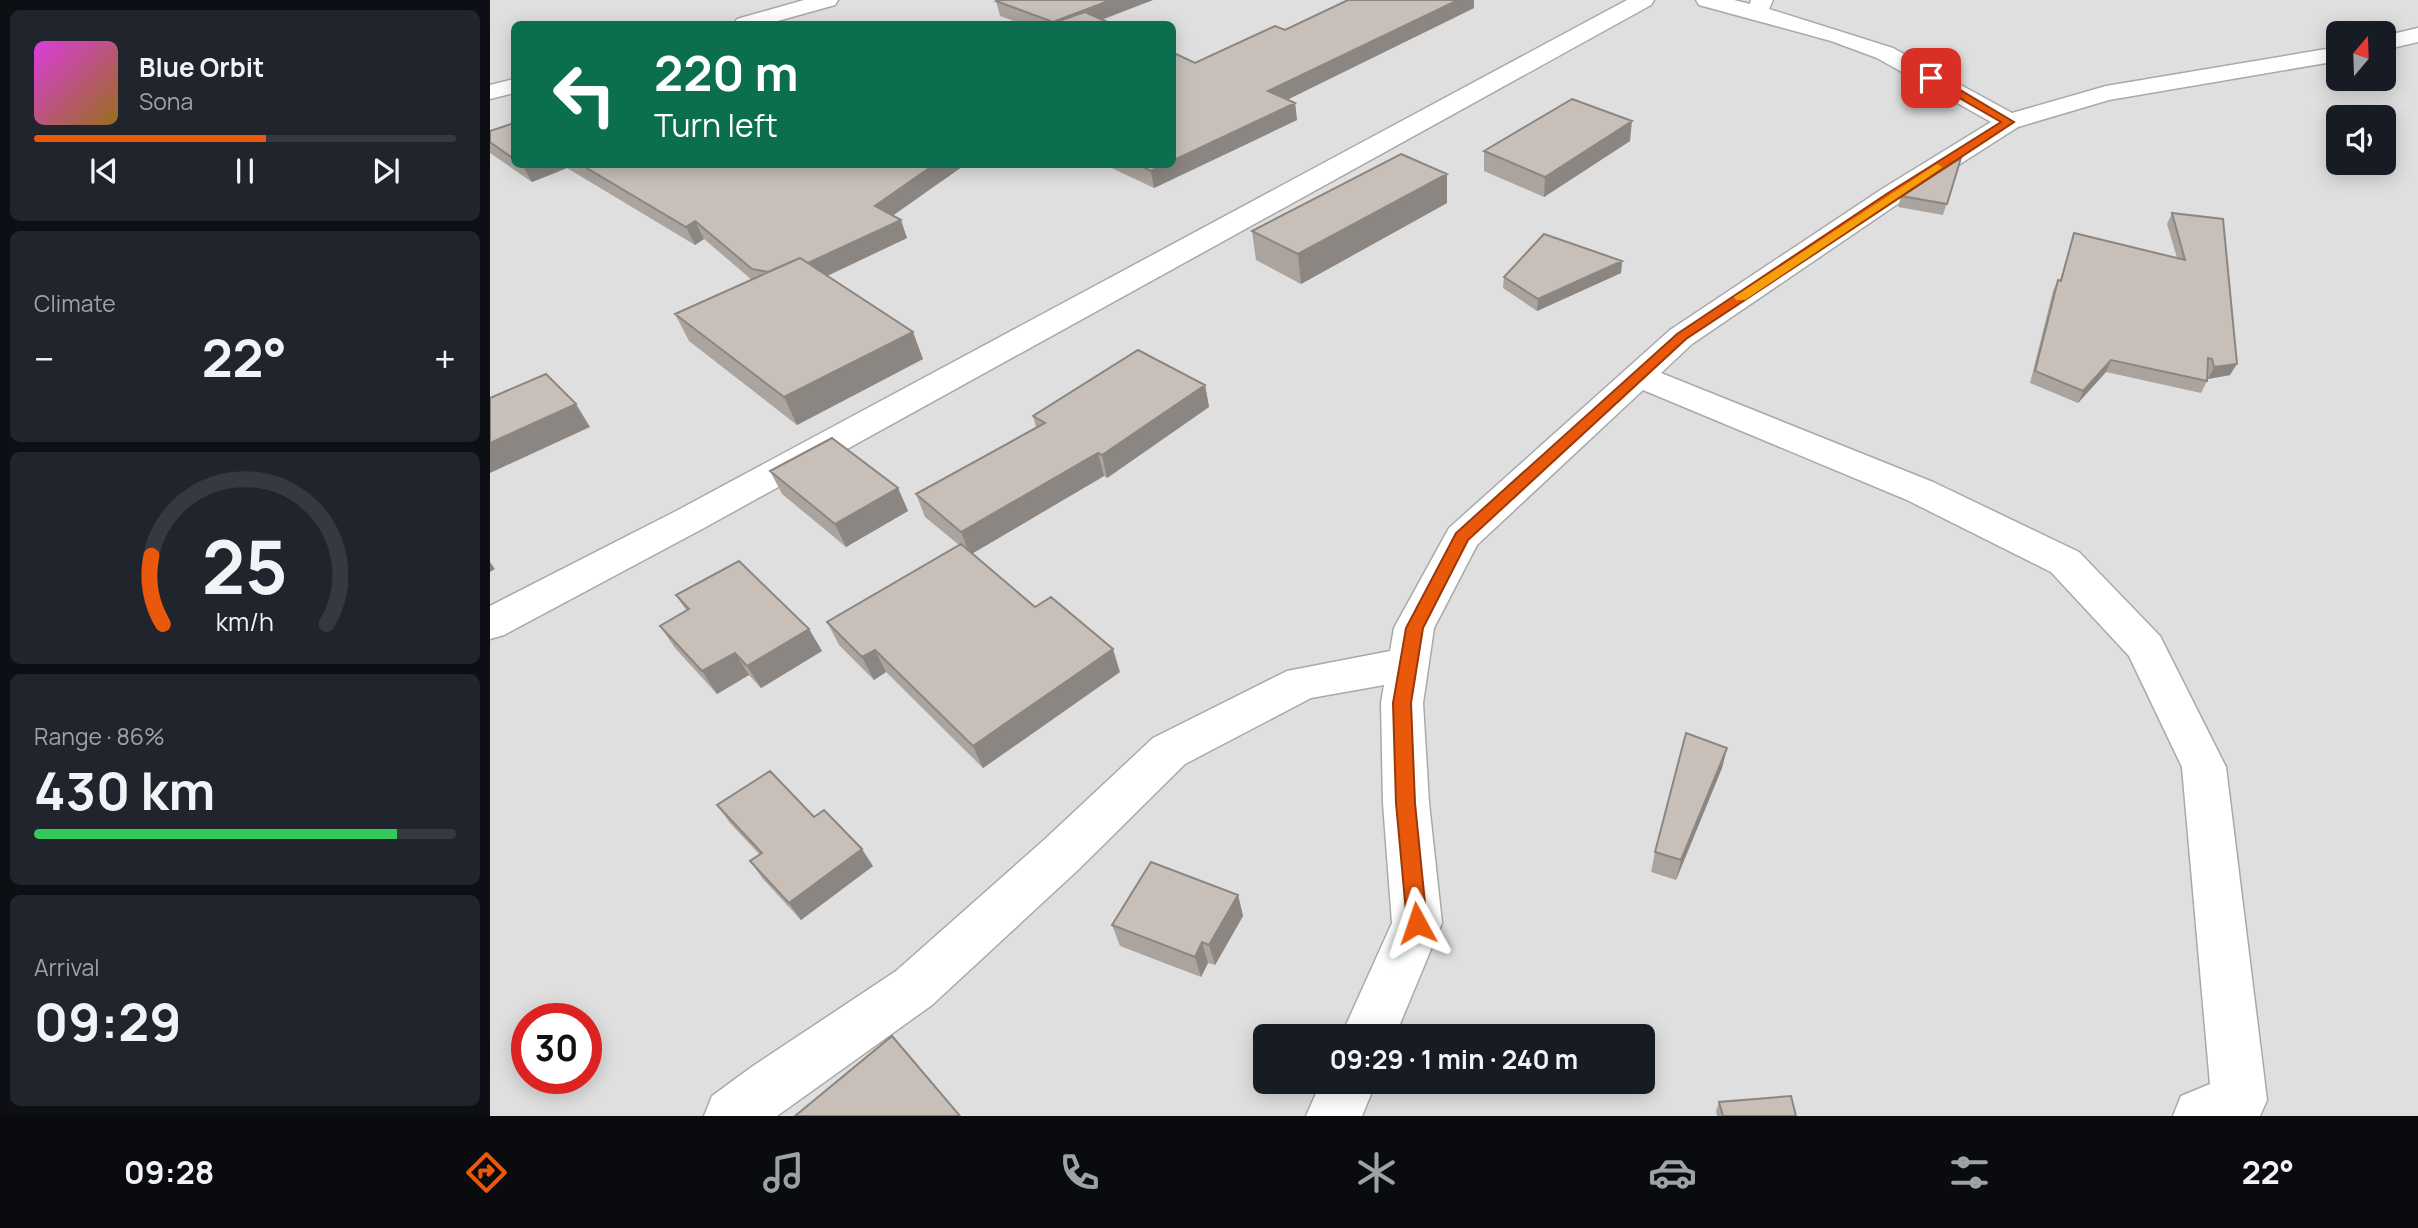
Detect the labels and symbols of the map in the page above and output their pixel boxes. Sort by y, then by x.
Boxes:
north arrow [2326,21,2396,91]
pin [1901,48,1961,108]
position arrow [1380,886,1454,960]
speed limit sign: 30 [511,1003,602,1094]

